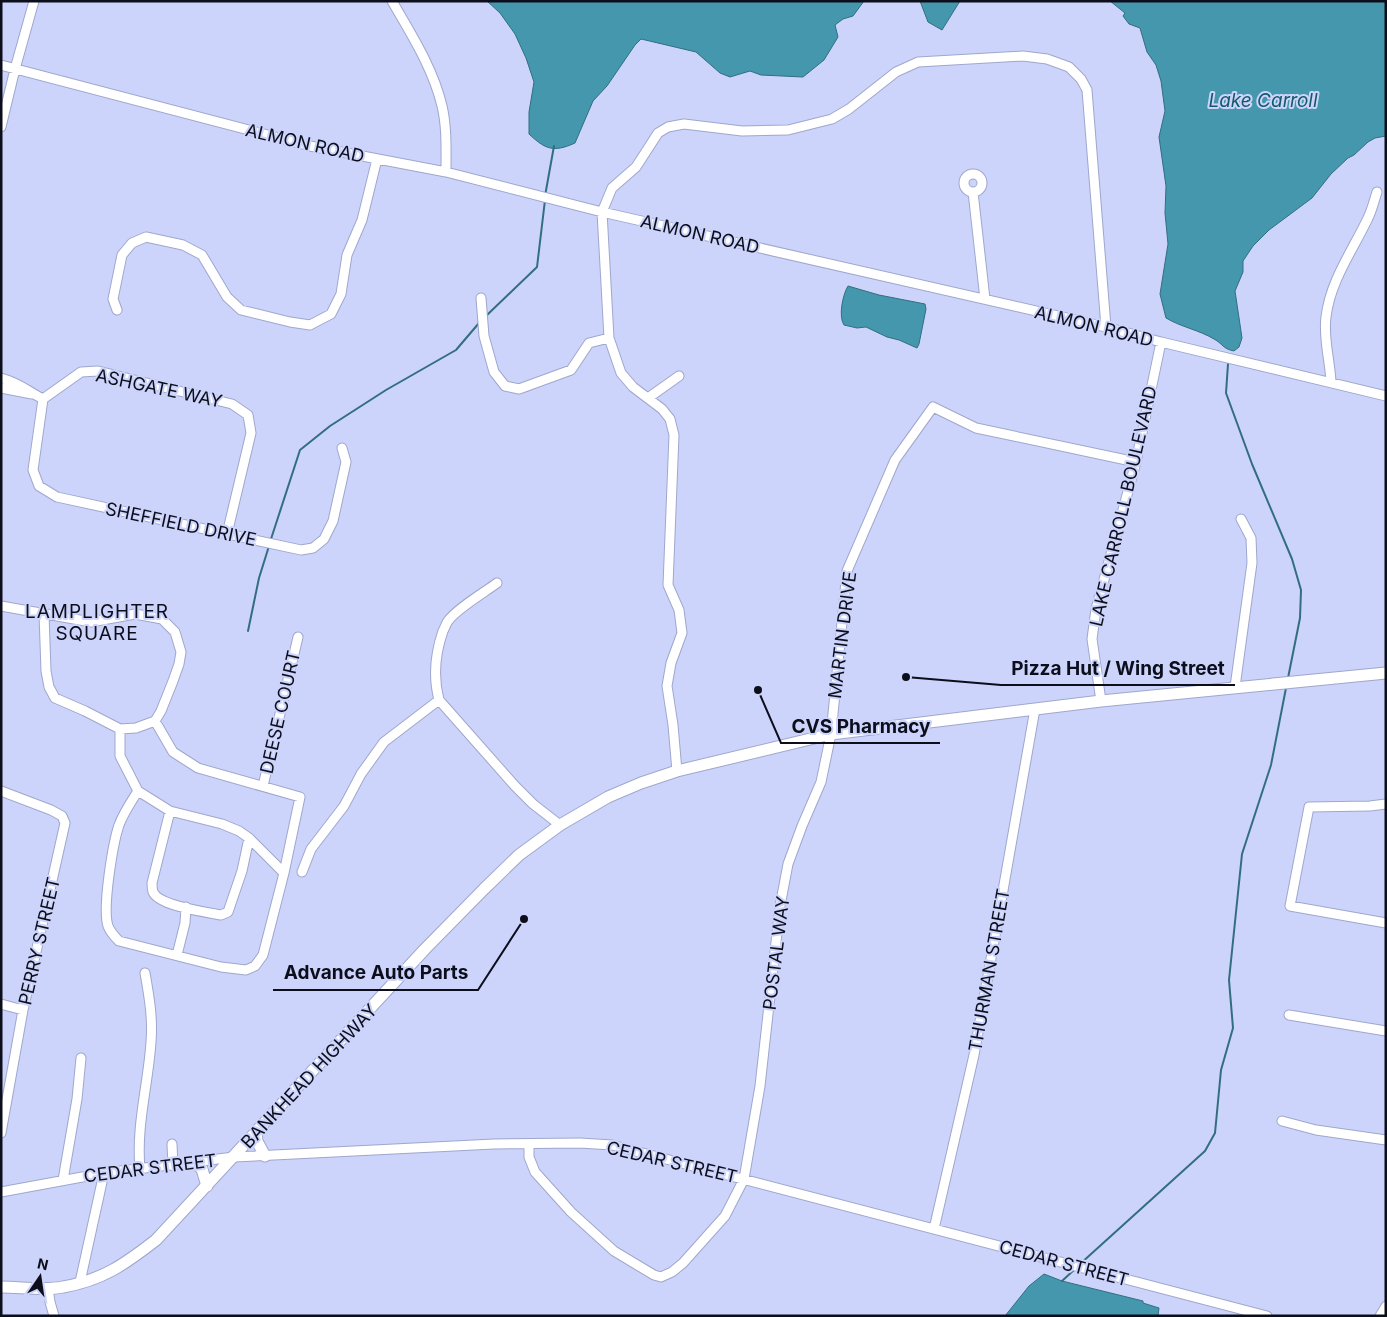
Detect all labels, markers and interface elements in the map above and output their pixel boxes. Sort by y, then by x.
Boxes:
water label: Lake Carroll [1208,89,1318,112]
street label: ALMON ROAD [243,119,367,167]
street label: ALMON ROAD [638,210,762,258]
street label: ALMON ROAD [1033,301,1155,351]
street label: ASHGATE WAY [94,364,224,412]
street label: LAKE CARROLL BOULEVARD [1085,384,1161,628]
street label: SHEFFIELD DRIVE [104,498,258,550]
street label: MARTIN DRIVE [824,570,860,700]
district label: LAMPLIGHTER SQUARE [25,600,169,645]
street label: DEESE COURT [256,648,304,776]
callout: Pizza Hut / Wing Street [1001,651,1235,685]
text: Pizza Hut / Wing Street [1011,657,1225,680]
callout: CVS Pharmacy [781,709,940,743]
text: CVS Pharmacy [792,715,931,738]
street label: PERRY STREET [14,875,64,1007]
street label: THURMAN STREET [964,887,1014,1053]
street label: POSTAL WAY [759,895,793,1011]
callout: Advance Auto Parts [273,956,478,990]
text: Advance Auto Parts [284,961,468,984]
street label: BANKHEAD HIGHWAY [237,1000,381,1152]
street label: CEDAR STREET [605,1137,739,1187]
street label: CEDAR STREET [83,1149,217,1187]
street label: CEDAR STREET [997,1236,1131,1290]
north arrow [15,1252,65,1302]
text: N [36,1254,50,1273]

